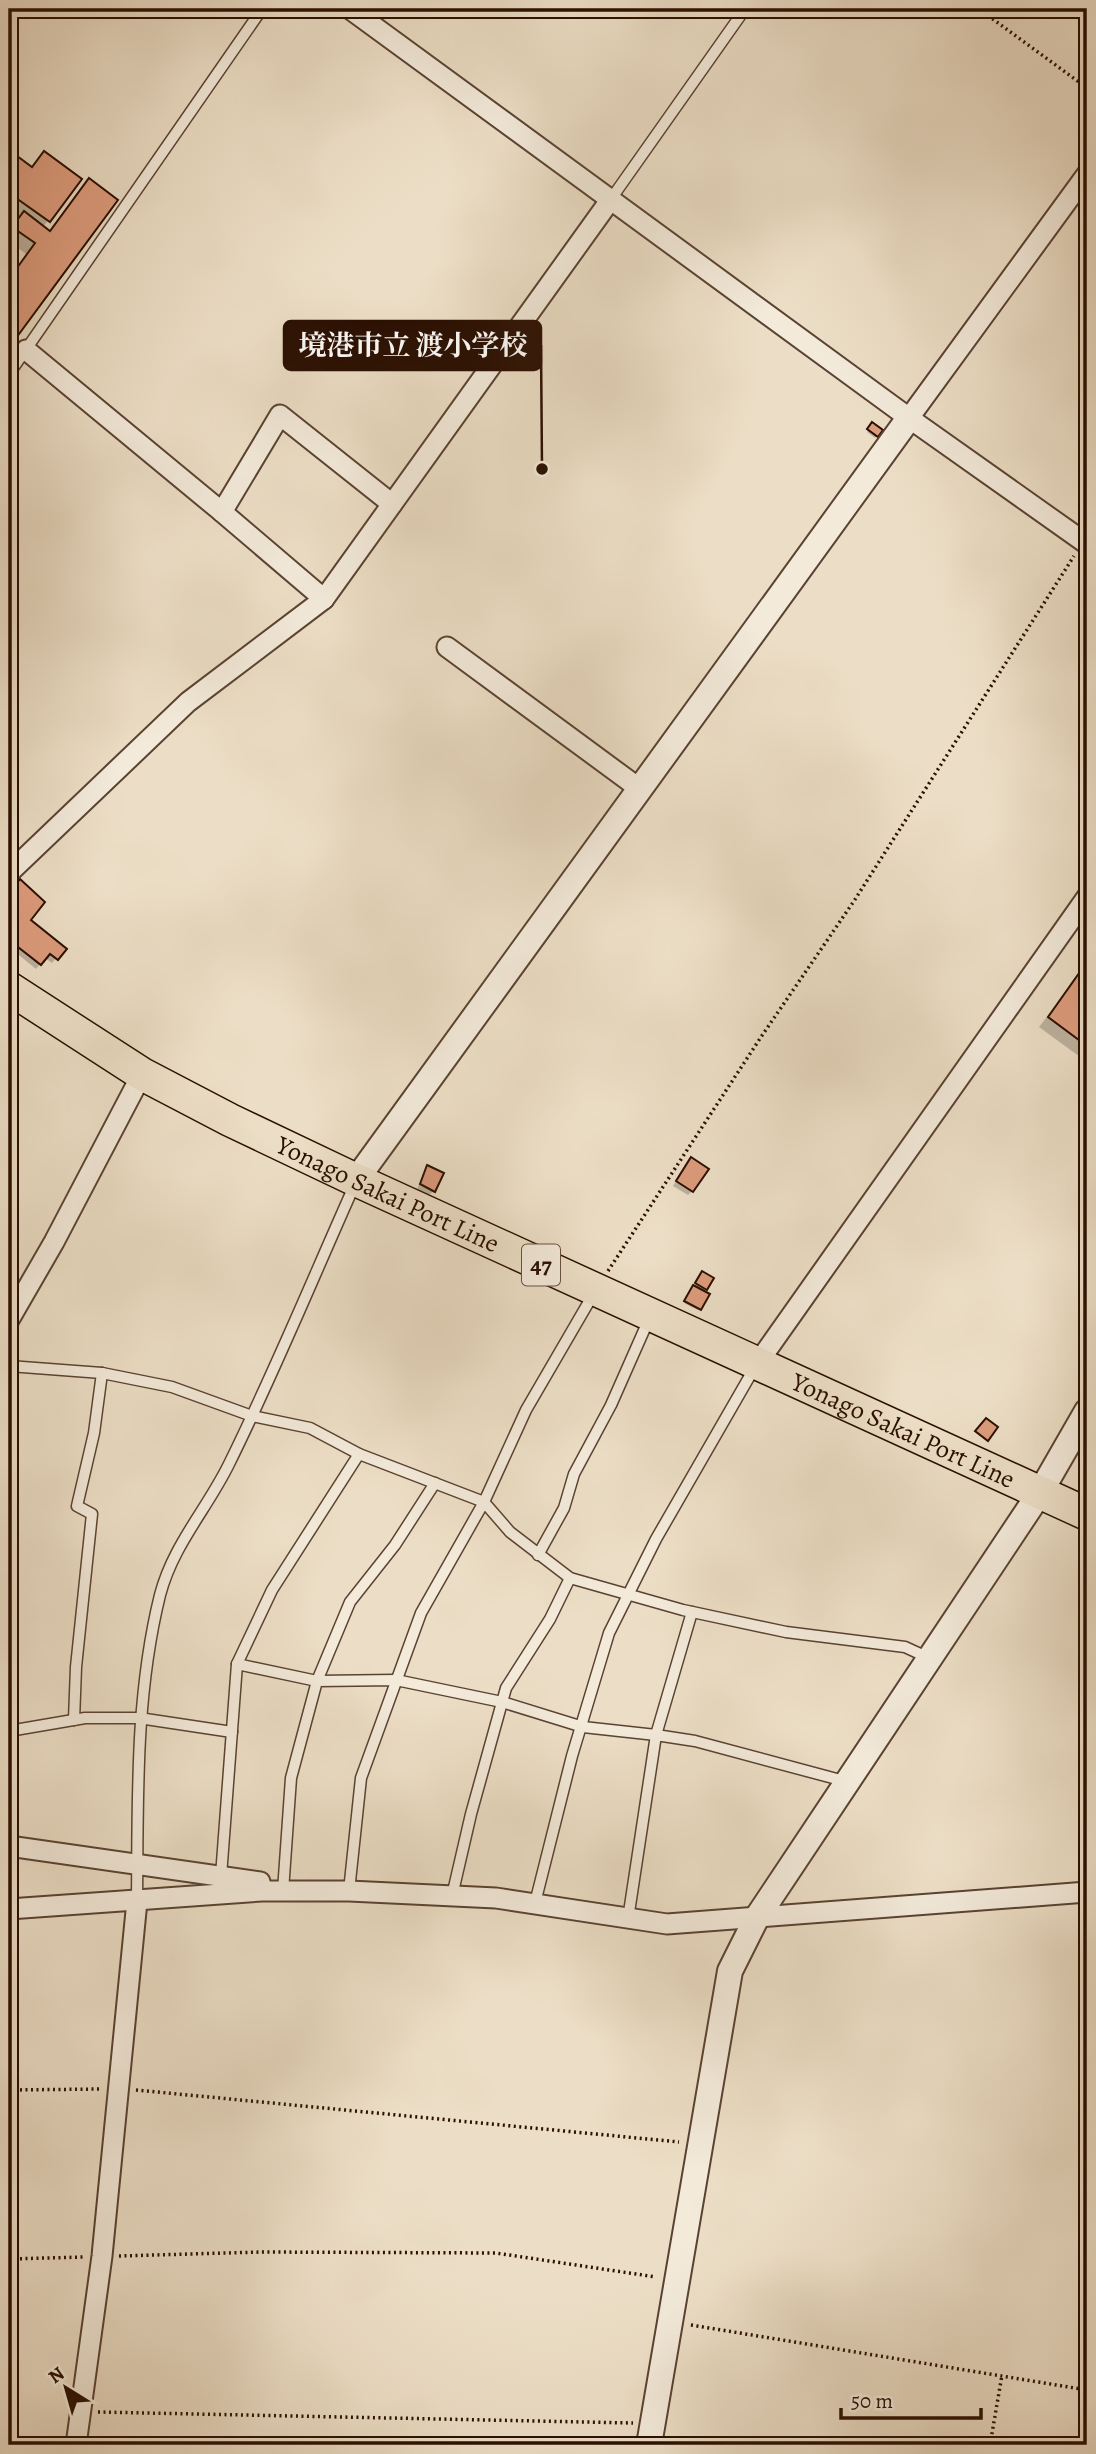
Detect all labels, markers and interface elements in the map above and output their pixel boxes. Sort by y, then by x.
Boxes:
callout: 境港市立 渡小学校 [284,321,541,370]
text: 境港市立 渡小学校 [299,327,527,365]
street label: Yonago Sakai Port Line [269,1127,505,1261]
road number: 47 [522,1245,560,1286]
street label: Yonago Sakai Port Line [785,1364,1021,1497]
north arrow [32,2352,102,2422]
text: N [43,2361,70,2390]
scale bar [841,2377,981,2421]
text: 50 m [851,2387,893,2415]

